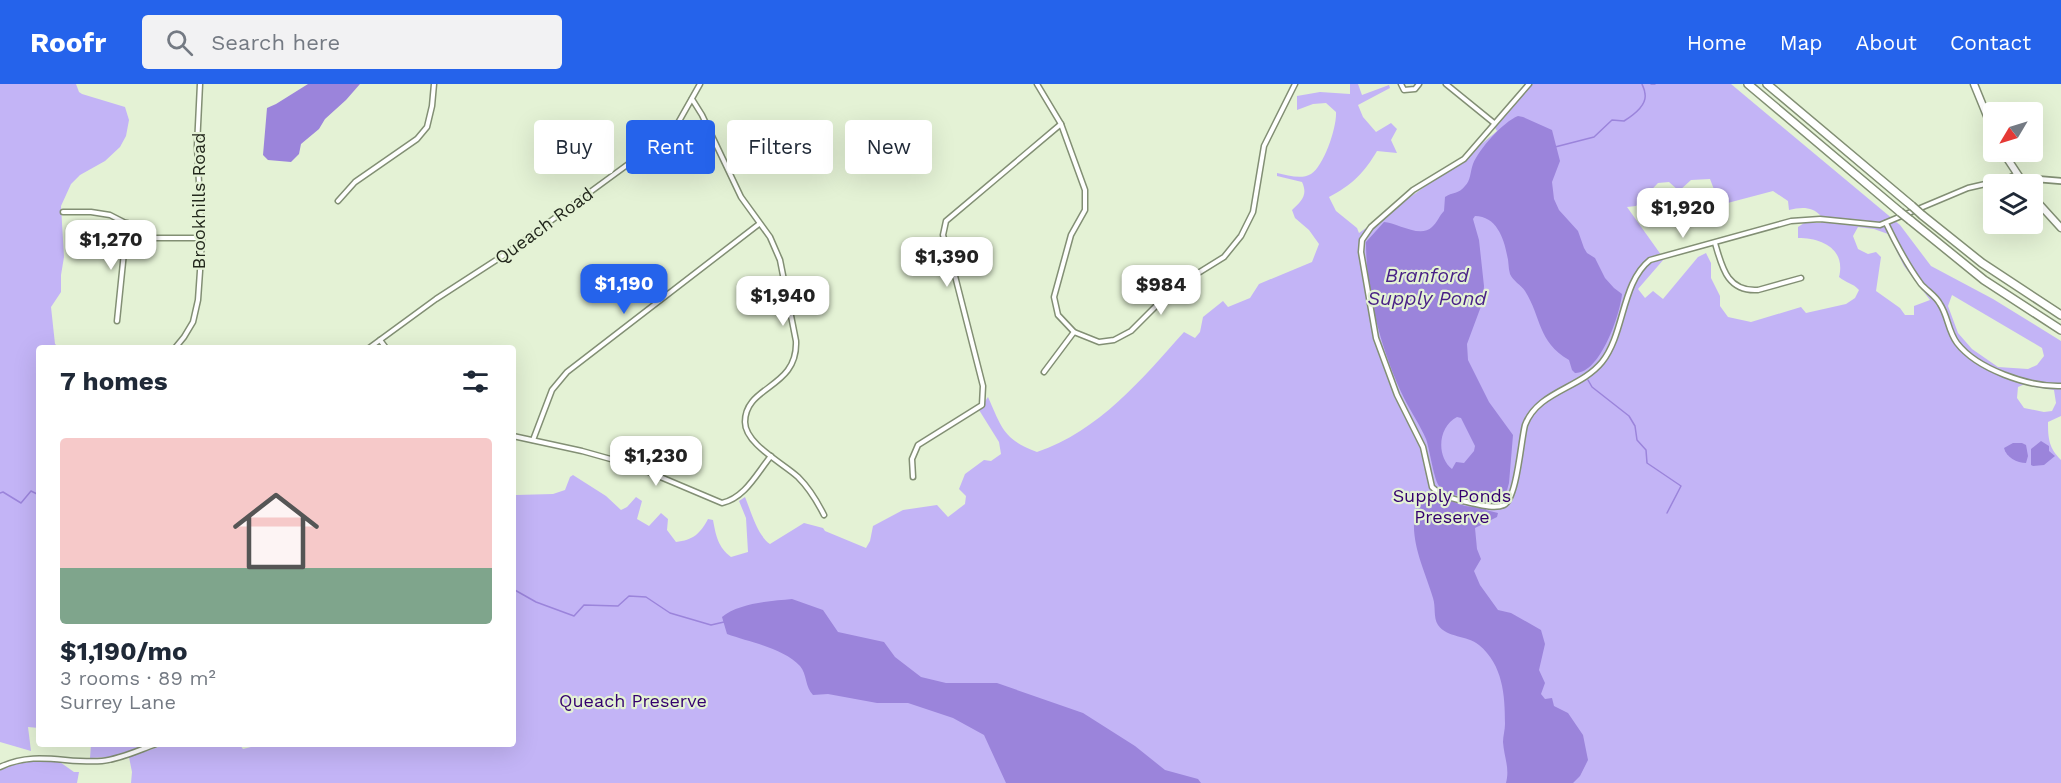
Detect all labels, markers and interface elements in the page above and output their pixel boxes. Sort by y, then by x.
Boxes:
search box [142,15,562,69]
text: Roofr [30,26,106,59]
icon: search [163,26,196,59]
text: Search here [211,30,340,55]
text: Home [1687,30,1747,55]
text: Map [1780,30,1823,55]
text: About [1856,30,1917,55]
text: Contact [1950,30,2031,55]
north arrow [1983,102,2043,162]
map controls [1983,102,2043,234]
chip: Buy [534,120,614,174]
chip: Rent [626,120,715,174]
chip: Filters [727,120,833,174]
chip: New [845,120,932,174]
street label: Brookhills Road [188,132,209,270]
button: layers [1983,174,2043,234]
street label: Queach Road [490,183,597,268]
pin: $1,920 [1634,188,1732,239]
text: $1,920 [1651,195,1715,219]
pin: $1,270 [62,220,160,271]
text: $1,270 [79,227,143,251]
pin: $1,390 [898,237,996,288]
text: $1,390 [915,244,979,268]
water label: Branford Supply Pond [1367,263,1487,310]
pin: $1,190 [575,264,673,315]
pin: $984 [1125,265,1197,316]
text: $1,190 [594,271,654,295]
text: $984 [1136,272,1186,296]
pin: $1,940 [734,276,832,327]
text: $1,940 [750,283,816,307]
icon: filters [459,365,492,398]
text: 7 homes [60,366,168,396]
pin: $1,230 [607,436,705,487]
text: $1,230 [624,443,688,467]
icon: home [222,477,330,585]
park label: Supply Ponds Preserve [1393,485,1511,527]
text: $1,190/mo [60,636,187,666]
text: 3 rooms · 89 m² [60,666,216,690]
text: Surrey Lane [60,690,176,714]
park label: Queach Preserve [559,690,707,711]

